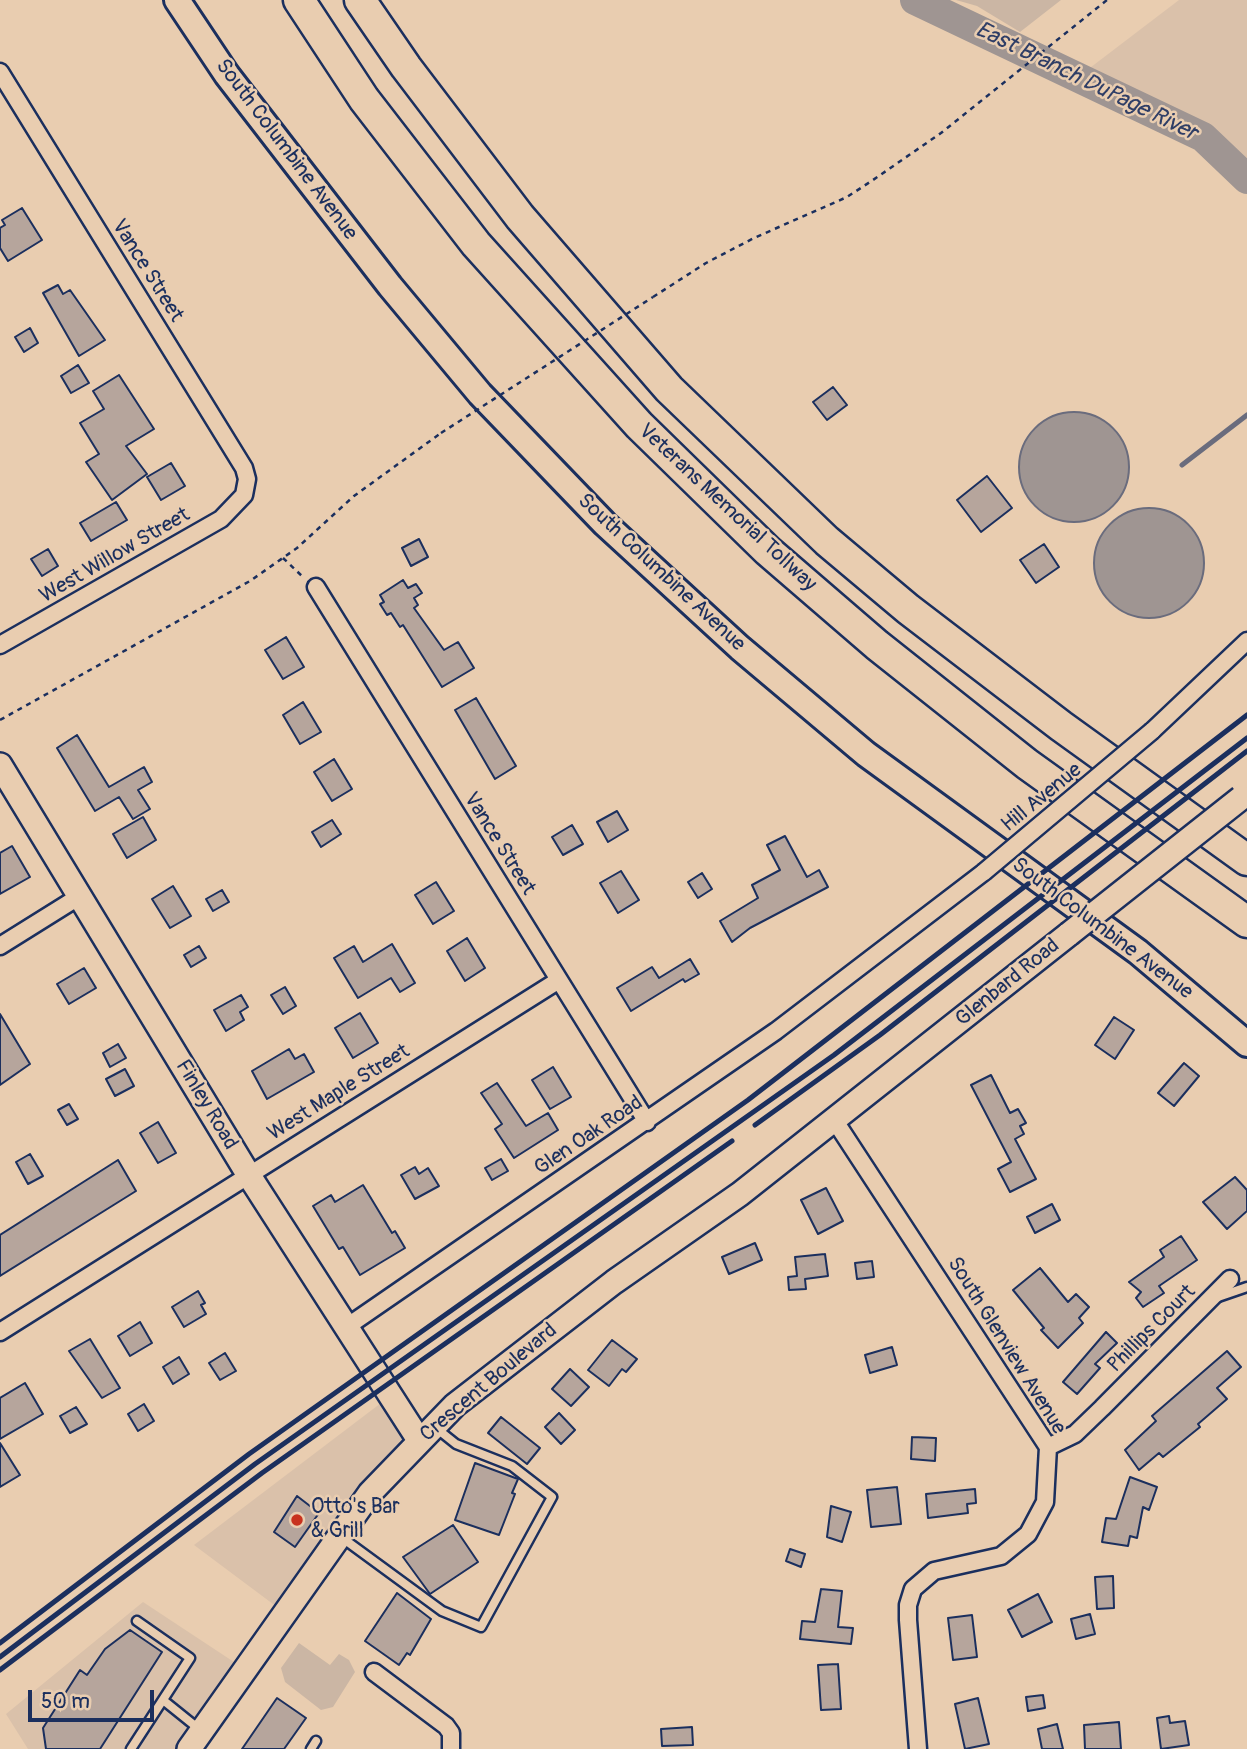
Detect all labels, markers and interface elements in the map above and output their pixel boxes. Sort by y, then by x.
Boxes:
water label: East Branch DuPage River [971,16,1201,148]
street label: South Columbine Avenue [210,55,362,245]
street label: Vance Street [106,215,188,327]
street label: Veterans Memorial Tollway [633,419,821,597]
street label: South Columbine Avenue [572,489,750,657]
street label: West Willow Street [35,503,195,609]
street label: Hill Avenue [997,758,1087,838]
street label: Vance Street [458,788,540,900]
street label: South Columbine Avenue [1007,853,1197,1005]
street label: Glenbard Road [951,934,1065,1032]
street label: West Maple Street [263,1039,415,1147]
street label: Finley Road [169,1055,243,1155]
street label: Glen Oak Road [530,1091,648,1181]
street label: South Glenview Avenue [941,1253,1071,1439]
street label: Phillips Court [1103,1280,1201,1378]
street label: Crescent Boulevard [416,1318,562,1448]
place label: Otto's Bar & Grill [311,1495,400,1545]
marker: Otto's Bar & Grill [289,1512,305,1528]
scale bar [32,1676,158,1720]
text: 50 m [41,1688,90,1715]

